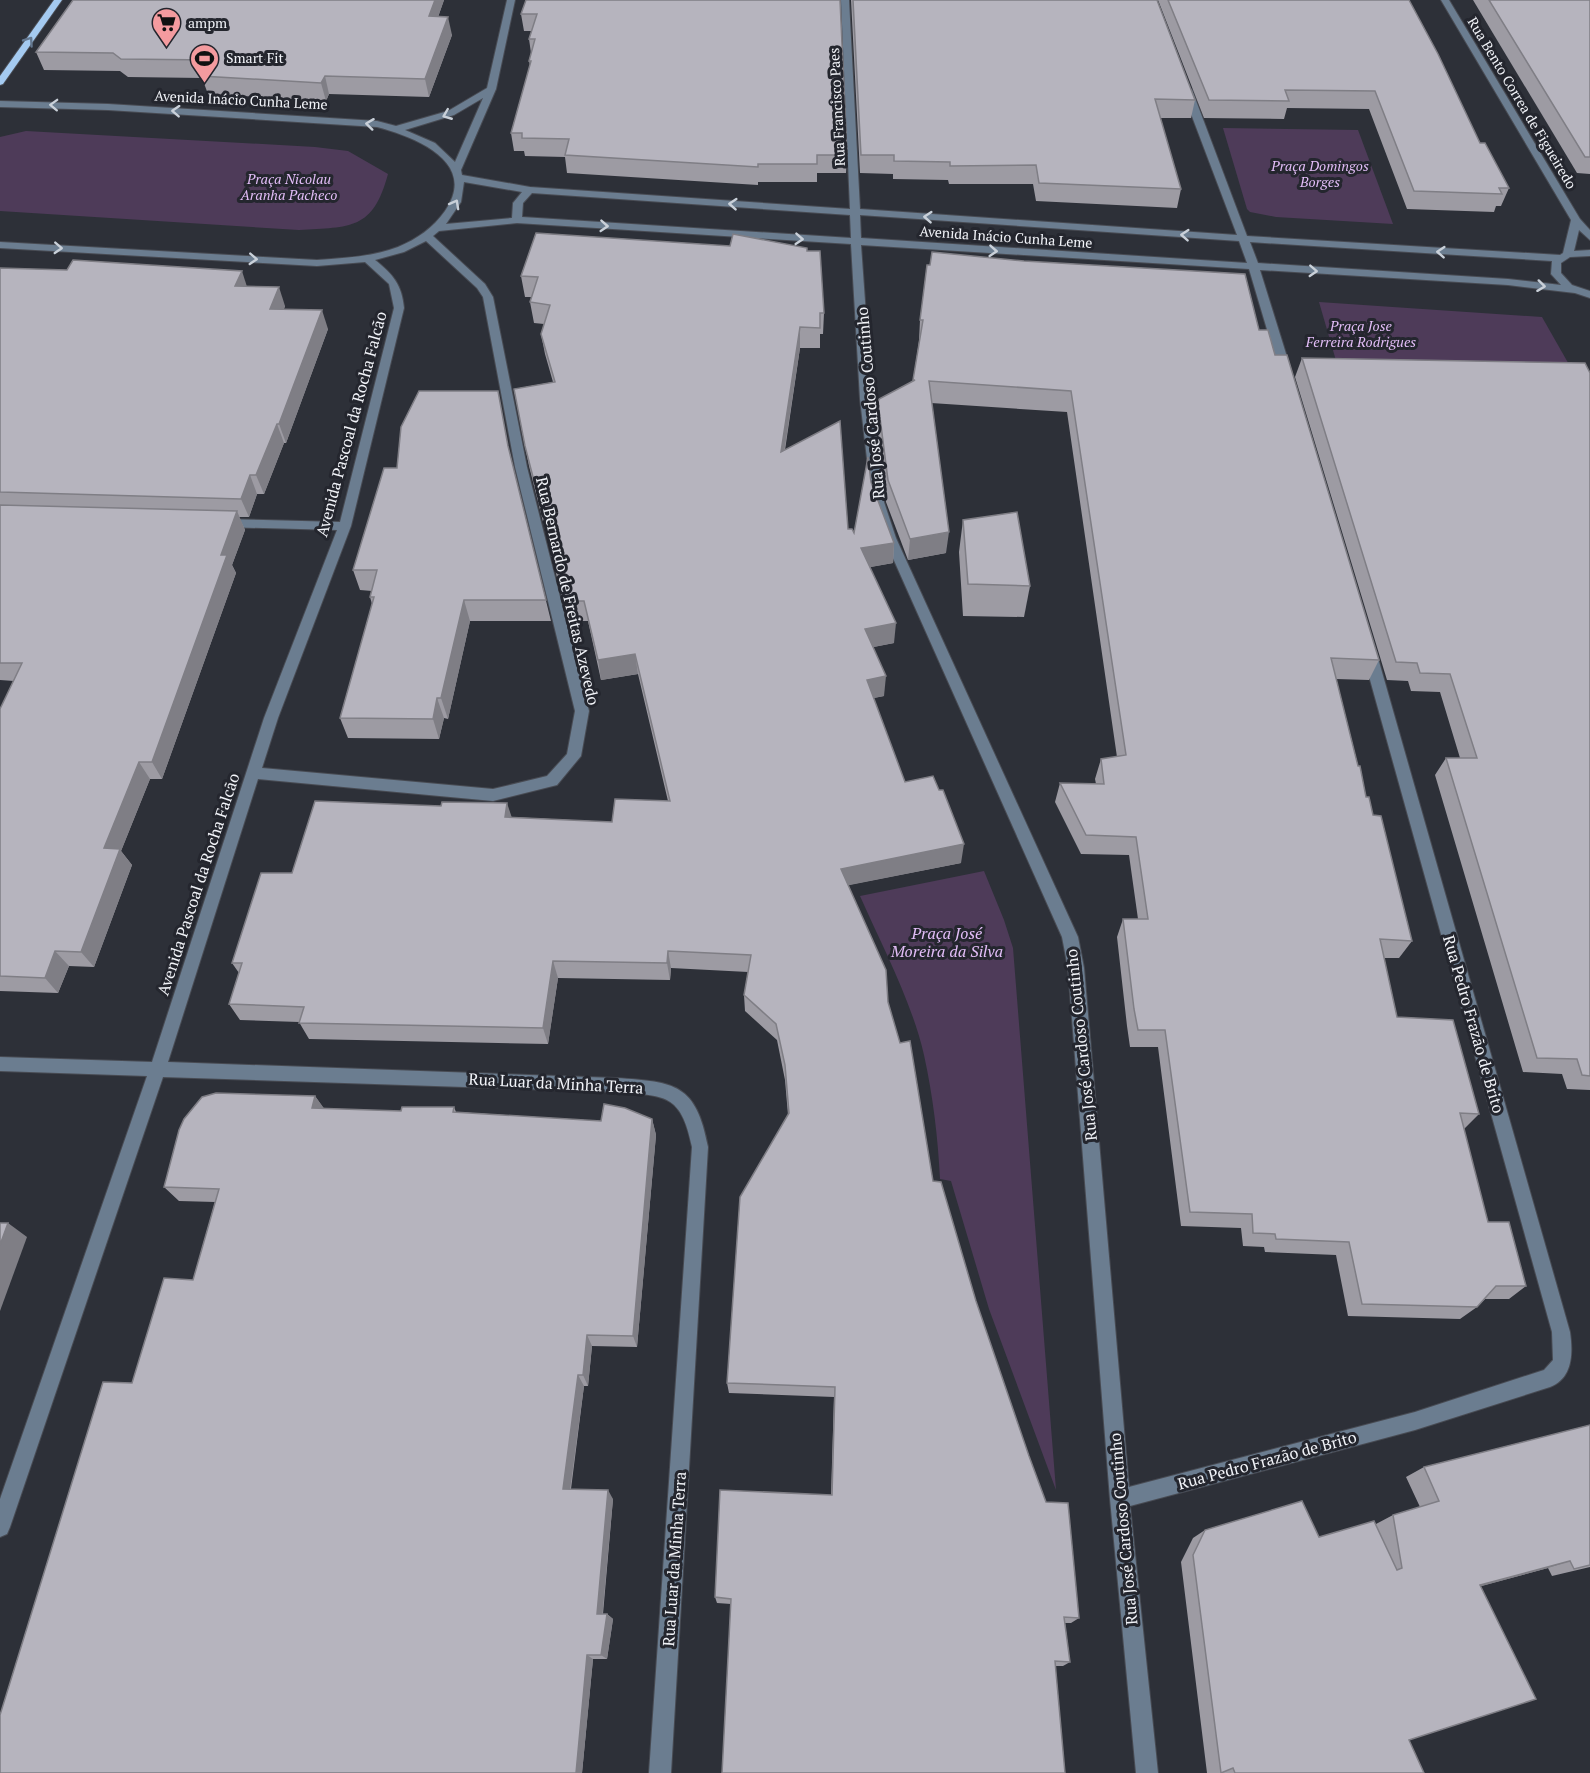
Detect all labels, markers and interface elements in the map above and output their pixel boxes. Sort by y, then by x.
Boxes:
supermarket icon: ampm [151,7,183,49]
place label: ampm [188,13,227,32]
street label: Rua Bento Correa de Figueiredo [1464,13,1581,192]
one-way arrow [22,37,33,48]
sports icon: Smart Fit [189,42,221,84]
street label: Rua Francisco Paes [824,47,849,167]
place label: Smart Fit [226,48,284,67]
street label: Avenida Inácio Cunha Leme [154,85,328,114]
one-way arrow [49,99,58,112]
one-way arrow [171,105,180,118]
one-way arrow [442,107,452,120]
one-way arrow [366,118,375,131]
park label: Praça Domingos Borges [1270,156,1369,191]
park label: Praça Nicolau Aranha Pacheco [240,169,337,204]
one-way arrow [729,198,738,211]
one-way arrow [448,200,459,210]
one-way arrow [923,211,932,224]
one-way arrow [600,220,609,233]
street label: Avenida Inácio Cunha Leme [919,221,1093,252]
one-way arrow [1181,229,1190,242]
one-way arrow [794,233,803,246]
one-way arrow [54,241,63,254]
one-way arrow [989,245,998,258]
one-way arrow [1436,246,1445,259]
one-way arrow [249,252,258,265]
one-way arrow [1308,264,1317,277]
one-way arrow [1536,279,1545,292]
street label: Rua José Cardoso Coutinho [851,306,889,500]
street label: Avenida Pascoal da Rocha Falcão [310,309,392,539]
park label: Praça Jose Ferreira Rodrigues [1305,316,1416,351]
street label: Rua Bernardo de Freitas Azevedo [531,475,605,707]
street label: Avenida Pascoal da Rocha Falcão [152,770,244,998]
park label: Praça José Moreira da Silva [890,922,1003,962]
street label: Rua Pedro Frazão de Brito [1438,932,1510,1116]
street label: Rua José Cardoso Coutinho [1060,948,1102,1142]
street label: Rua Luar da Minha Terra [468,1067,644,1099]
street label: Rua Pedro Frazão de Brito [1175,1426,1359,1494]
street label: Rua José Cardoso Coutinho [1104,1432,1142,1626]
street label: Rua Luar da Minha Terra [657,1471,691,1647]

